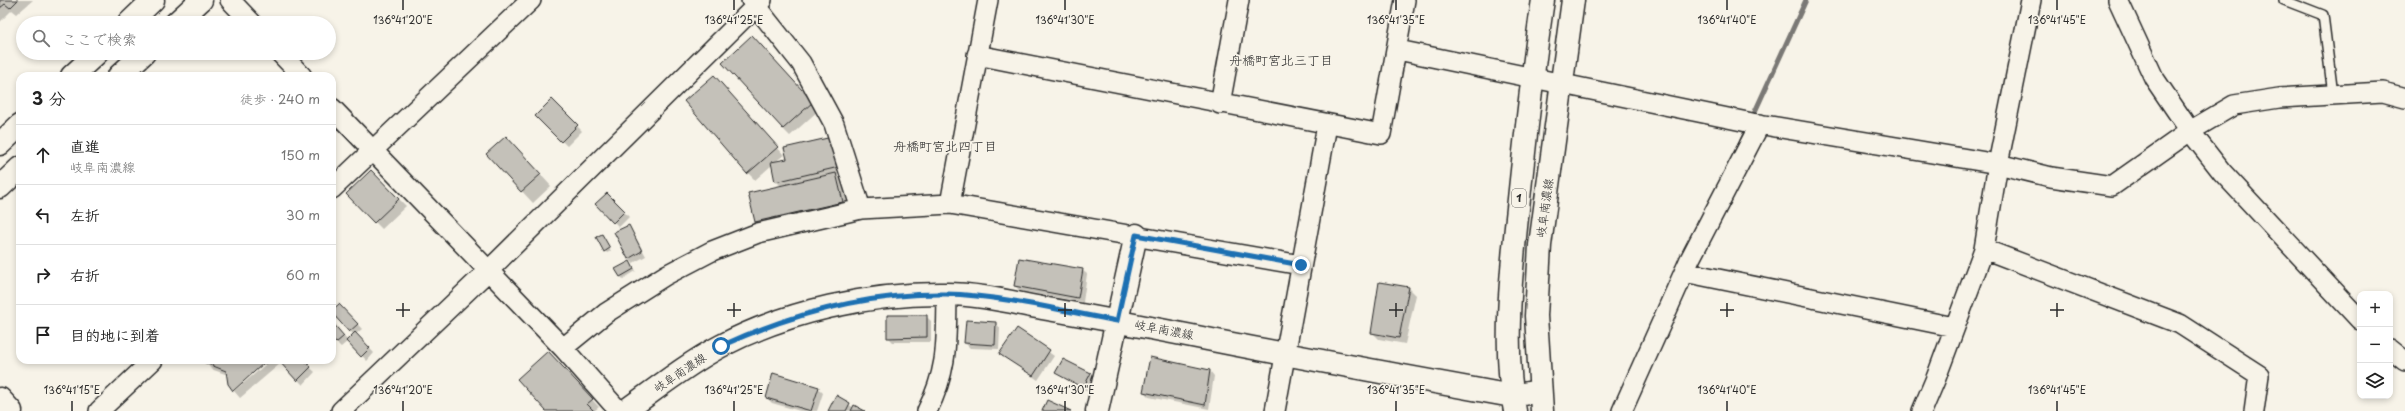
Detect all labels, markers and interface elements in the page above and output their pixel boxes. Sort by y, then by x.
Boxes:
text: 136°41'20"E [373,12,433,27]
text: 136°41'25"E [705,12,763,27]
text: 136°41'30"E [1035,12,1095,27]
text: 136°41'35"E [1367,12,1425,27]
text: 136°41'40"E [1698,12,1757,27]
text: 136°41'45"E [2028,12,2086,27]
search box [16,16,336,60]
icon: search [30,27,52,49]
text: ここで検索 [62,27,137,50]
district label: 舟橋町宮北三丁目 [1229,50,1333,69]
text: 3 分 [32,85,66,111]
text: 徒歩 · 240 m [240,89,320,108]
text: 直進 [70,134,100,157]
district label: 舟橋町宮北四丁目 [893,136,997,155]
icon: ahead [32,144,54,166]
text: 150 m [281,145,320,164]
text: 岐阜南濃線 [70,157,135,176]
street label: 岐阜南濃線 [1531,177,1557,239]
road number: 1 [1512,189,1526,207]
text: 左折 [70,203,100,226]
icon: left [32,204,54,226]
text: 30 m [286,205,320,224]
route end [1292,256,1310,274]
text: 右折 [70,263,100,286]
icon: right [32,264,54,286]
text: 60 m [286,265,320,284]
map controls [2357,291,2393,399]
button: + [2357,291,2393,327]
street label: 岐阜南濃線 [1133,314,1195,344]
text: 目的地に到着 [70,323,160,346]
icon: arrive [32,324,54,346]
button: − [2357,327,2393,363]
route start [712,337,730,355]
street label: 岐阜南濃線 [650,348,709,396]
button: layers [2357,363,2393,399]
text: 136°41'15"E [44,382,100,397]
text: 136°41'20"E [373,382,433,397]
text: 136°41'25"E [705,382,763,397]
text: 136°41'30"E [1035,382,1095,397]
text: 136°41'35"E [1367,382,1425,397]
text: 136°41'40"E [1698,382,1757,397]
text: 136°41'45"E [2028,382,2086,397]

